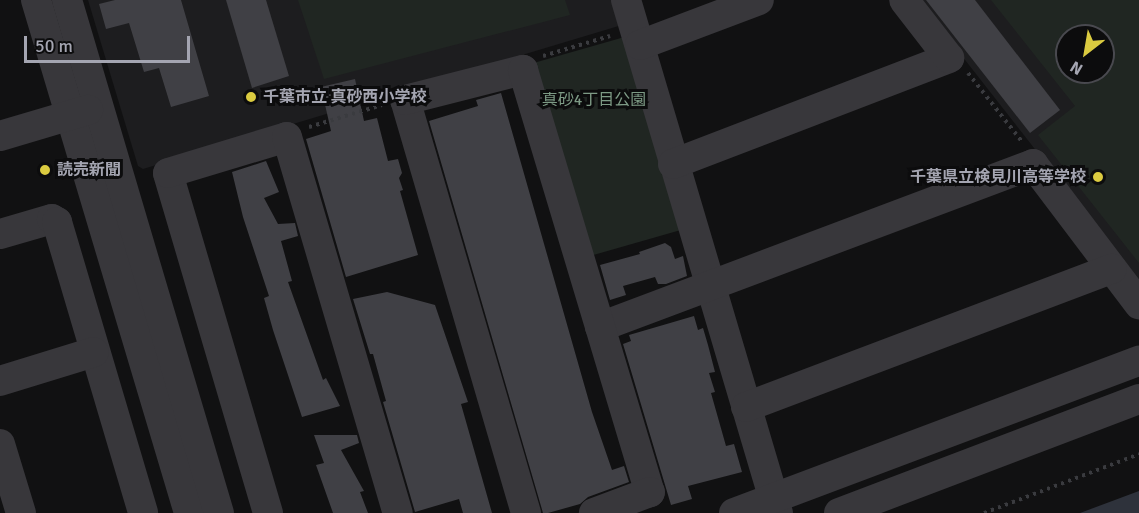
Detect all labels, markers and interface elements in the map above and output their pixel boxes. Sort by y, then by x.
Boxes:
scale bar [27,24,194,62]
north arrow [1055,24,1115,84]
text: 50 m [35,35,73,57]
text: N [1067,56,1087,79]
place label: 千葉市立 真砂西小学校 [263,87,427,107]
marker: 千葉市立 真砂西小学校 [244,90,258,104]
park label: 真砂4丁目公園 [542,90,646,110]
place label: 読売新聞 [57,160,121,180]
marker: 読売新聞 [38,163,52,177]
place label: 千葉県立検見川高等学校 [910,167,1086,187]
marker: 千葉県立検見川高等学校 [1091,170,1105,184]

